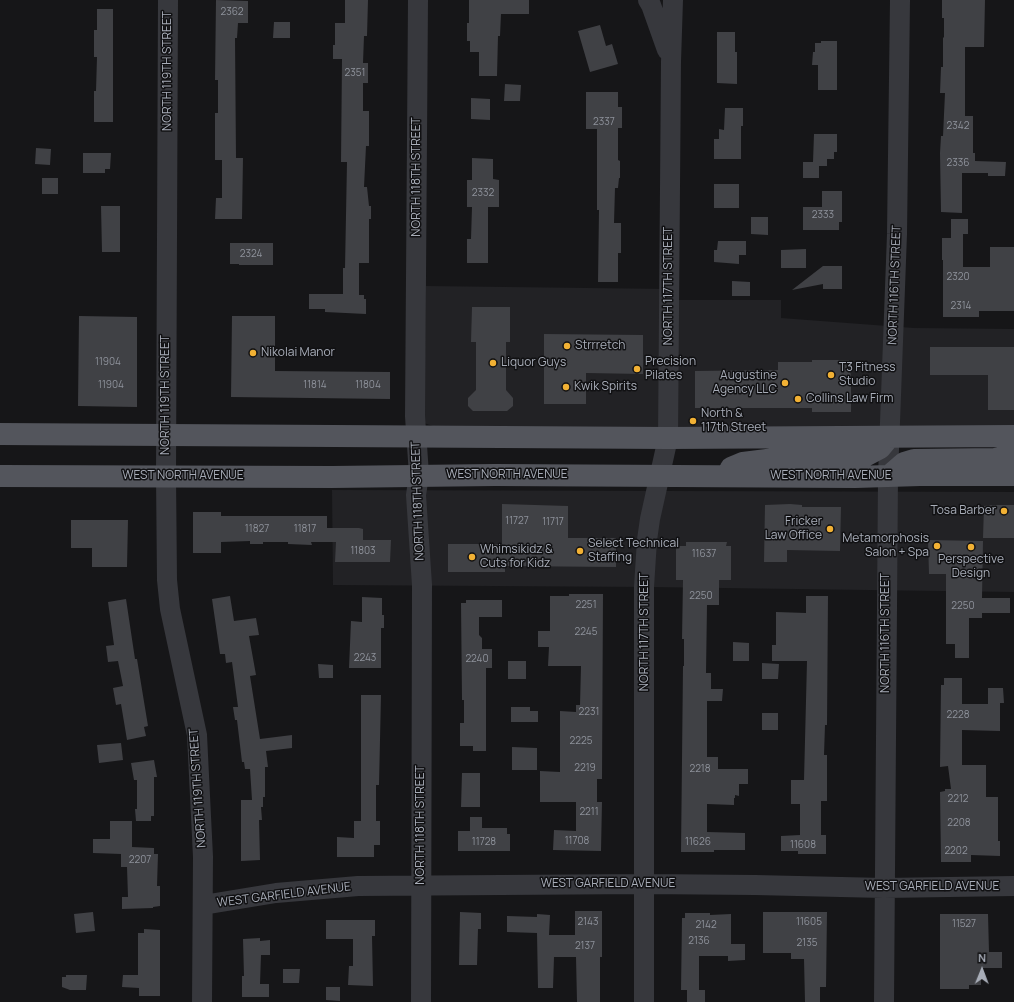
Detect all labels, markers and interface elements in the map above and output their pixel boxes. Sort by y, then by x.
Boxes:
house number: 2362 [220,6,244,18]
street label: NORTH 119TH STREET [161,11,175,131]
house number: 2351 [345,67,365,79]
house number: 2337 [593,116,615,128]
street label: NORTH 118TH STREET [410,117,424,237]
house number: 2342 [947,120,969,132]
house number: 2336 [947,157,969,169]
house number: 2332 [472,187,494,199]
house number: 2333 [812,209,834,221]
street label: NORTH 116TH STREET [886,225,904,345]
street label: NORTH 117TH STREET [662,227,676,345]
house number: 2324 [240,248,262,260]
house number: 2320 [946,271,970,283]
house number: 2314 [950,300,972,312]
street label: NORTH 119TH STREET [159,335,173,455]
place label: Strrretch [575,339,625,353]
marker: Strrretch [562,341,572,351]
place label: Nikolai Manor [261,346,335,360]
marker: Nikolai Manor [248,348,258,358]
place label: Precision Pilates [645,355,696,383]
house number: 11904 [95,356,121,368]
place label: Liquor Guys [501,356,566,370]
marker: Liquor Guys [488,358,498,368]
place label: T3 Fitness Studio [839,361,896,389]
marker: Precision Pilates [632,364,642,374]
place label: Augustine Agency LLC [712,369,777,397]
marker: T3 Fitness Studio [826,370,836,380]
marker: Augustine Agency LLC [780,378,790,388]
house number: 11904 [98,379,124,391]
house number: 11814 [303,379,327,391]
house number: 11804 [355,379,381,391]
place label: Kwik Spirits [574,380,637,394]
marker: Kwik Spirits [561,382,571,392]
place label: Collins Law Firm [806,392,893,406]
marker: Collins Law Firm [793,394,803,404]
place label: North & 117th Street [701,407,766,435]
marker: North & 117th Street [688,416,698,426]
street label: NORTH 118TH STREET [409,441,427,561]
street label: WEST NORTH AVENUE [446,468,568,482]
street label: WEST NORTH AVENUE [122,469,244,483]
street label: WEST NORTH AVENUE [770,469,892,483]
place label: Tosa Barber [931,504,996,518]
marker: Tosa Barber [999,506,1009,516]
house number: 11727 [505,515,529,527]
place label: Fricker Law Office [765,515,822,543]
house number: 11717 [542,516,564,528]
house number: 11827 [245,523,269,535]
house number: 11817 [294,523,316,535]
marker: Fricker Law Office [825,524,835,534]
place label: Metamorphosis Salon + Spa [842,532,929,560]
place label: Select Technical Staffing [588,537,679,565]
marker: Metamorphosis Salon + Spa [932,541,942,551]
marker: Perspective Design [966,542,976,552]
place label: Whimsikidz & Cuts for Kidz [480,543,553,571]
house number: 11803 [350,545,376,557]
marker: Select Technical Staffing [575,546,585,556]
house number: 11637 [692,548,716,560]
marker: Whimsikidz & Cuts for Kidz [467,552,477,562]
place label: Perspective Design [938,553,1004,581]
street label: NORTH 117TH STREET [638,573,652,691]
street label: NORTH 116TH STREET [879,573,893,693]
house number: 2250 [689,590,713,602]
house number: 2251 [575,599,597,611]
house number: 2250 [951,600,975,612]
house number: 2245 [575,626,597,638]
house number: 2243 [354,652,376,664]
house number: 2240 [465,653,489,665]
house number: 2231 [579,706,599,718]
house number: 2228 [947,709,969,721]
street label: NORTH 119TH STREET [187,728,209,848]
house number: 2225 [570,735,592,747]
house number: 2219 [574,762,596,774]
house number: 2218 [689,763,711,775]
street label: NORTH 118TH STREET [414,765,428,885]
house number: 2212 [948,793,968,805]
house number: 2211 [579,806,599,818]
house number: 2208 [947,817,971,829]
house number: 11708 [565,835,589,847]
house number: 11728 [472,836,496,848]
house number: 11626 [685,836,711,848]
house number: 11608 [790,839,816,851]
house number: 2202 [944,845,968,857]
house number: 2207 [129,854,151,866]
street label: WEST GARFIELD AVENUE [541,877,675,891]
street label: WEST GARFIELD AVENUE [216,880,352,910]
street label: WEST GARFIELD AVENUE [865,880,999,894]
house number: 2143 [577,916,599,928]
house number: 11605 [796,916,822,928]
house number: 11527 [952,918,976,930]
house number: 2142 [695,919,717,931]
house number: 2136 [688,935,710,947]
house number: 2135 [797,937,817,949]
house number: 2137 [575,940,595,952]
north arrow [962,950,1002,990]
text: N [978,950,986,965]

